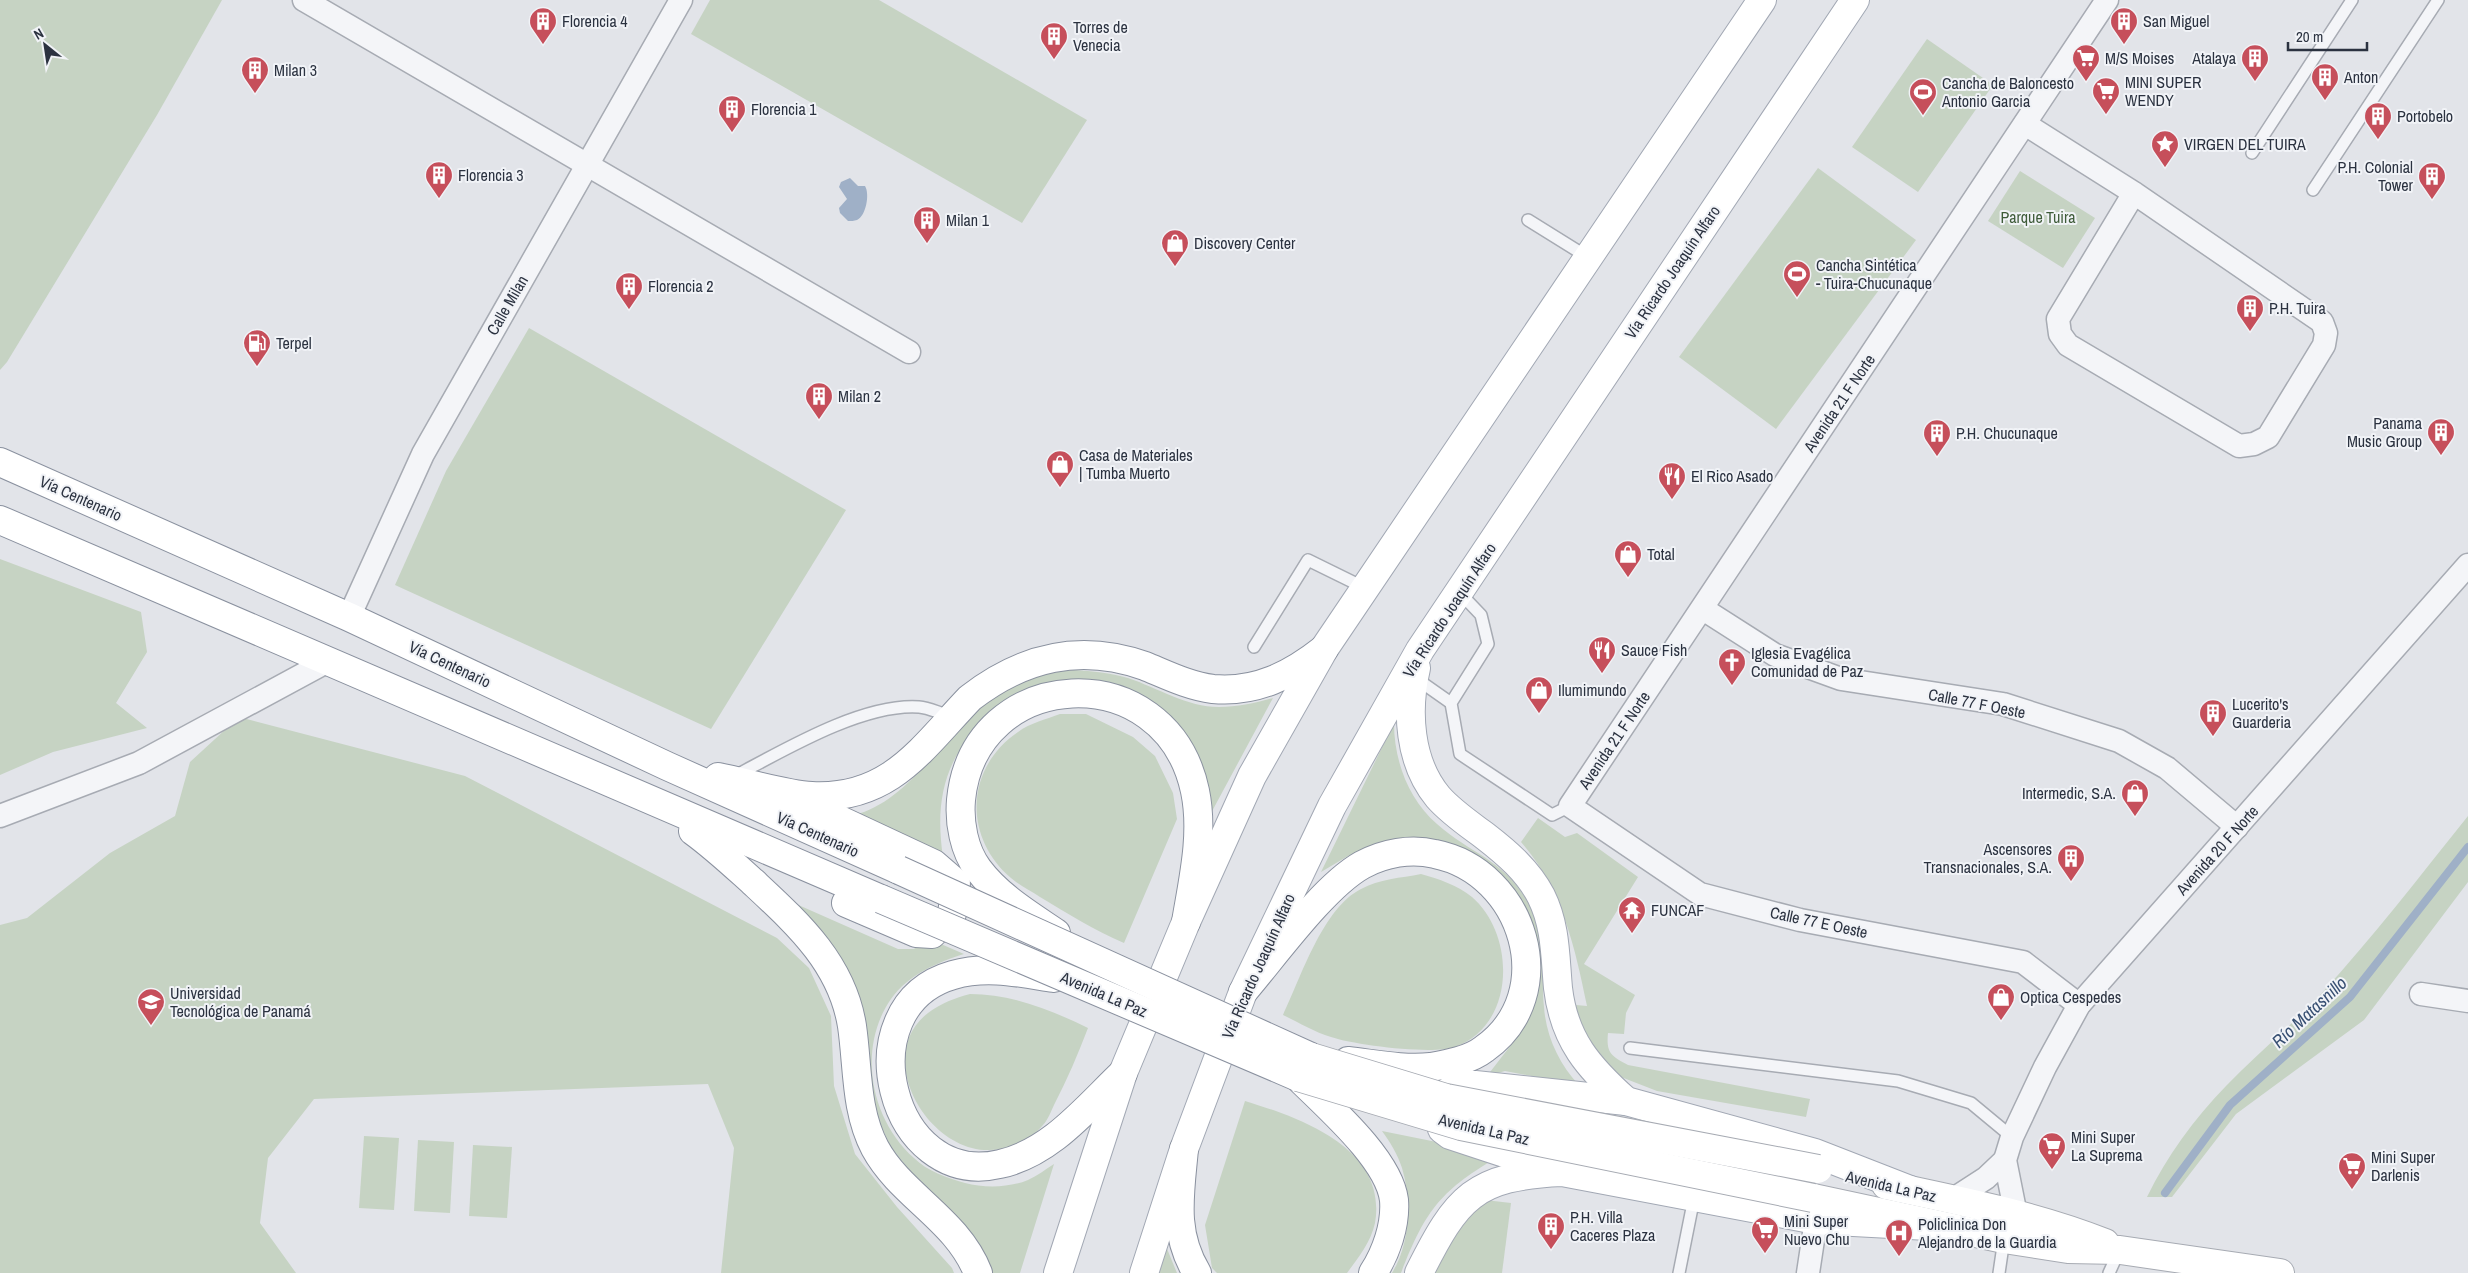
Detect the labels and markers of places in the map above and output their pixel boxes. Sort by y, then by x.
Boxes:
building icon: Florencia 4 [528,6,558,45]
building icon: San Miguel [2109,6,2139,45]
place label: Florencia 4 [562,10,628,32]
place label: San Miguel [2143,10,2209,32]
place label: Torres de Venecia [1073,16,1128,56]
building icon: Torres de Venecia [1039,21,1069,60]
supermarket icon: M/S Moises [2071,43,2101,82]
building icon: Atalaya [2240,43,2270,82]
place label: M/S Moises [2105,47,2174,69]
place label: Atalaya [2191,47,2237,69]
building icon: Milan 3 [240,55,270,94]
place label: Milan 3 [274,59,317,81]
building icon: Anton [2310,62,2340,101]
place label: Anton [2343,66,2378,88]
place label: MINI SUPER WENDY [2125,71,2202,111]
place label: Cancha de Baloncesto Antonio Garcia [1941,72,2074,112]
supermarket icon: MINI SUPER WENDY [2091,76,2121,115]
sports icon: Cancha de Baloncesto Antonio Garcia [1908,77,1938,116]
building icon: Florencia 1 [717,94,747,133]
place label: Florencia 1 [751,98,817,120]
building icon: Portobelo [2363,101,2393,140]
place label: Portobelo [2397,105,2453,127]
place icon: VIRGEN DEL TUIRA [2150,129,2180,168]
place label: VIRGEN DEL TUIRA [2184,133,2306,155]
place label: P.H. Colonial Tower [2337,156,2414,196]
building icon: Florencia 3 [424,160,454,199]
building icon: P.H. Colonial Tower [2417,161,2447,200]
place label: Florencia 3 [458,164,524,186]
building icon: Milan 1 [912,205,942,244]
place label: Milan 1 [946,209,990,231]
shop icon: Discovery Center [1160,228,1190,267]
place label: Discovery Center [1194,232,1296,254]
place label: Cancha Sintética - Tuira-Chucunaque [1816,254,1932,294]
sports icon: Cancha Sintética - Tuira-Chucunaque [1782,259,1812,298]
building icon: Florencia 2 [614,271,644,310]
place label: Florencia 2 [648,275,714,297]
building icon: P.H. Tuira [2235,293,2265,332]
place label: P.H. Tuira [2269,297,2326,319]
fuel station icon: Terpel [242,328,272,367]
place label: Terpel [276,332,312,354]
building icon: Milan 2 [804,381,834,420]
place label: Milan 2 [838,385,881,407]
place label: Panama Music Group [2347,412,2423,452]
building icon: Panama Music Group [2426,417,2456,456]
building icon: P.H. Chucunaque [1922,418,1952,457]
place label: P.H. Chucunaque [1956,422,2058,444]
place label: Casa de Materiales | Tumba Muerto [1079,444,1193,484]
shop icon: Casa de Materiales | Tumba Muerto [1045,449,1075,488]
restaurant icon: El Rico Asado [1657,461,1687,500]
place label: El Rico Asado [1691,465,1773,487]
shop icon: Total [1613,539,1643,578]
place label: Total [1647,543,1675,565]
restaurant icon: Sauce Fish [1587,635,1617,674]
place label: Sauce Fish [1621,639,1687,661]
place label: Iglesia Evagélica Comunidad de Paz [1751,642,1864,682]
church icon: Iglesia Evagélica Comunidad de Paz [1717,647,1747,686]
shop icon: Ilumimundo [1524,675,1554,714]
place label: Ilumimundo [1558,679,1627,701]
place label: Lucerito's Guarderia [2232,693,2292,733]
building icon: Lucerito's Guarderia [2198,698,2228,737]
shop icon: Intermedic, S.A. [2120,778,2150,817]
place label: Intermedic, S.A. [2022,782,2116,804]
place label: Ascensores Transnacionales, S.A. [1923,838,2052,878]
building icon: Ascensores Transnacionales, S.A. [2056,843,2086,882]
temple icon: FUNCAF [1617,895,1647,934]
place label: FUNCAF [1651,899,1704,921]
place label: Universidad Tecnológica de Panamá [170,982,311,1022]
shop icon: Optica Cespedes [1986,982,2016,1021]
place label: Optica Cespedes [2020,986,2121,1008]
school or university icon: Universidad Tecnológica de Panamá [136,987,166,1026]
place label: Mini Super La Suprema [2071,1126,2143,1166]
supermarket icon: Mini Super La Suprema [2037,1131,2067,1170]
place label: Mini Super Darlenis [2371,1146,2436,1186]
supermarket icon: Mini Super Darlenis [2337,1151,2367,1190]
place label: P.H. Villa Caceres Plaza [1570,1206,1656,1246]
place label: Mini Super Nuevo Chu [1784,1210,1850,1250]
building icon: P.H. Villa Caceres Plaza [1536,1211,1566,1250]
place label: Policlinica Don Alejandro de la Guardia [1917,1213,2057,1253]
supermarket icon: Mini Super Nuevo Chu [1750,1215,1780,1254]
hospital icon: Policlinica Don Alejandro de la Guardia [1884,1218,1914,1257]

